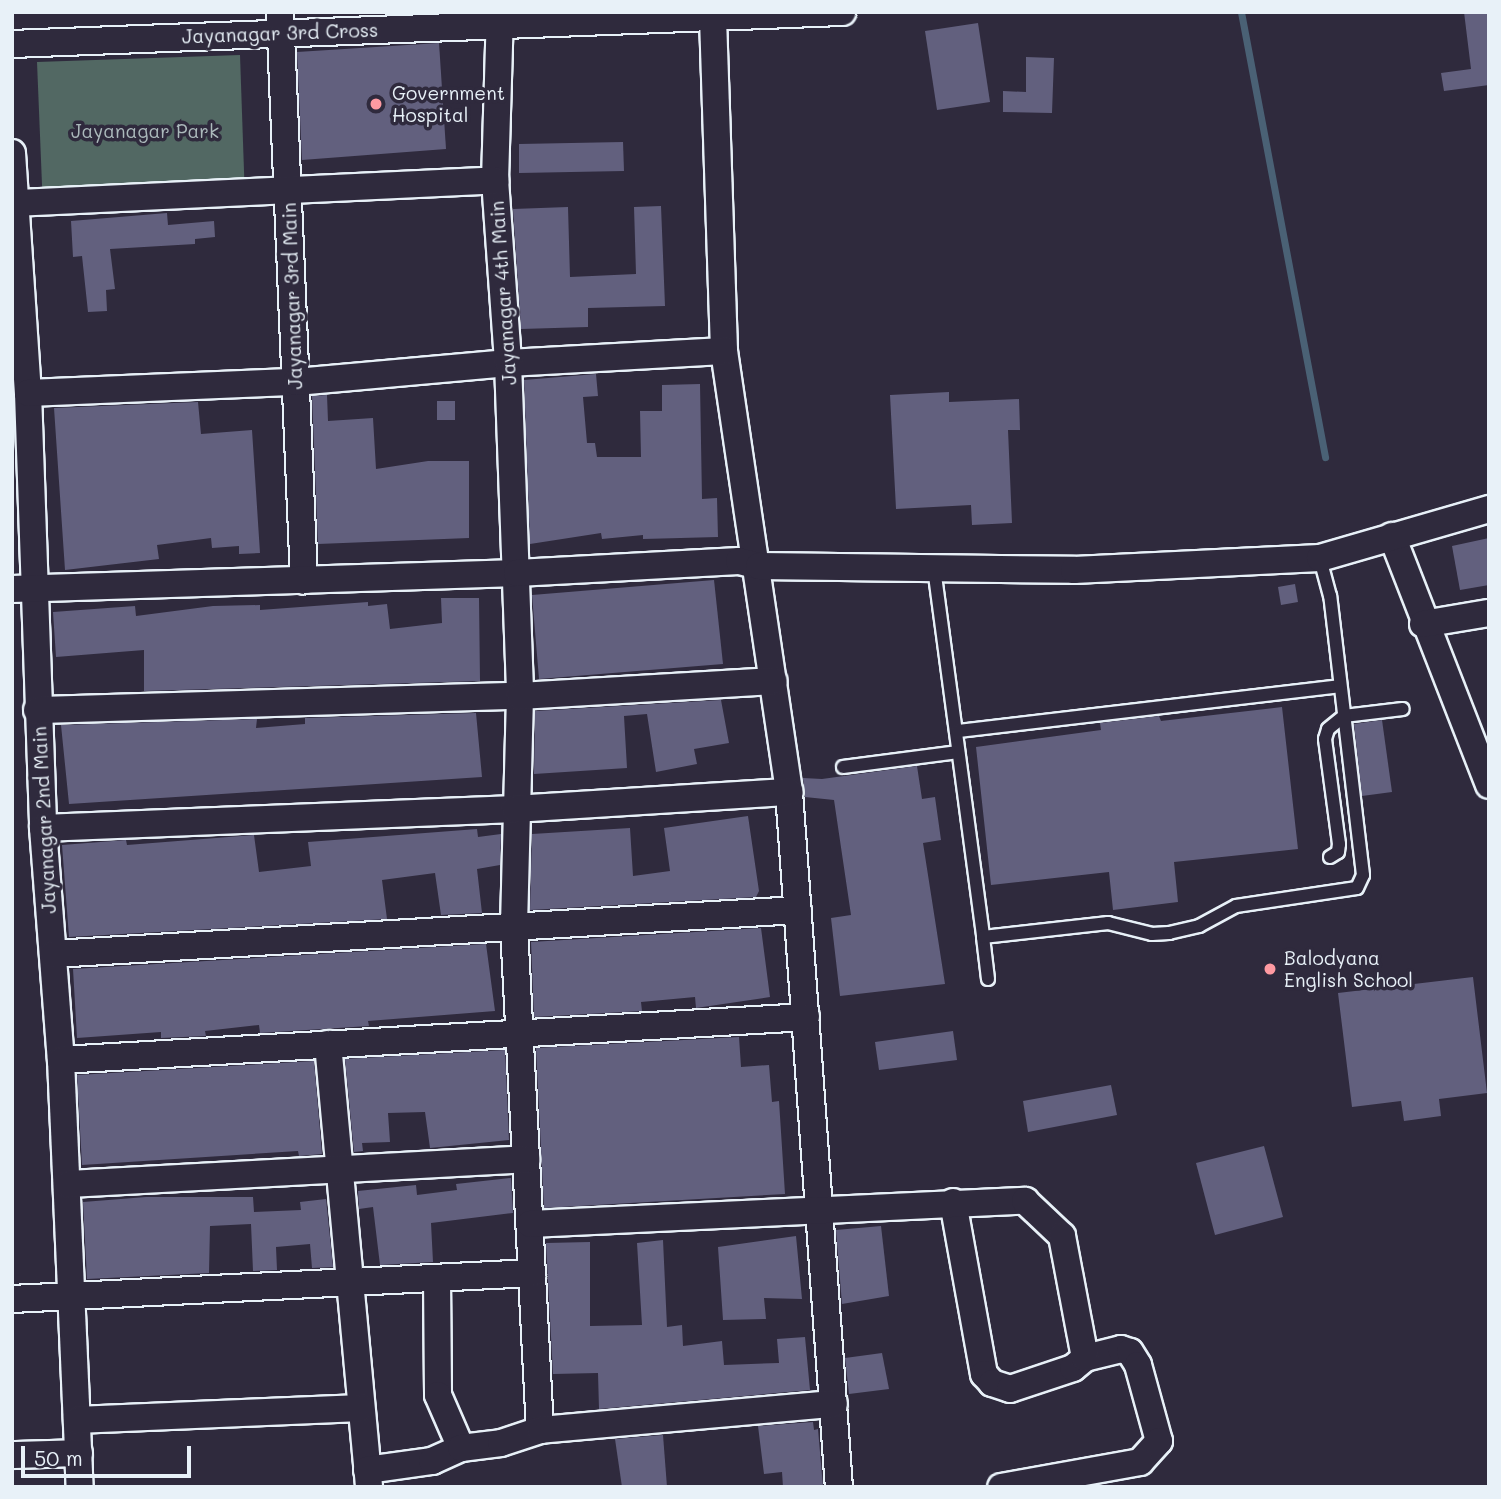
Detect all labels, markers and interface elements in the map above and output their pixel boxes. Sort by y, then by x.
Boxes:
street label: Jayanagar 3rd Cross [181,18,379,48]
place label: Government Hospital [392,82,505,126]
marker: Government Hospital [366,94,386,114]
park label: Jayanagar Park [71,120,219,142]
street label: Jayanagar 4th Main [485,200,521,386]
street label: Jayanagar 3rd Main [277,202,307,390]
street label: Jayanagar 2nd Main [28,726,60,914]
place label: Balodyana English School [1284,947,1413,991]
marker: Balodyana English School [1262,961,1278,977]
scale bar [24,1432,194,1476]
text: 50 m [34,1444,83,1471]

